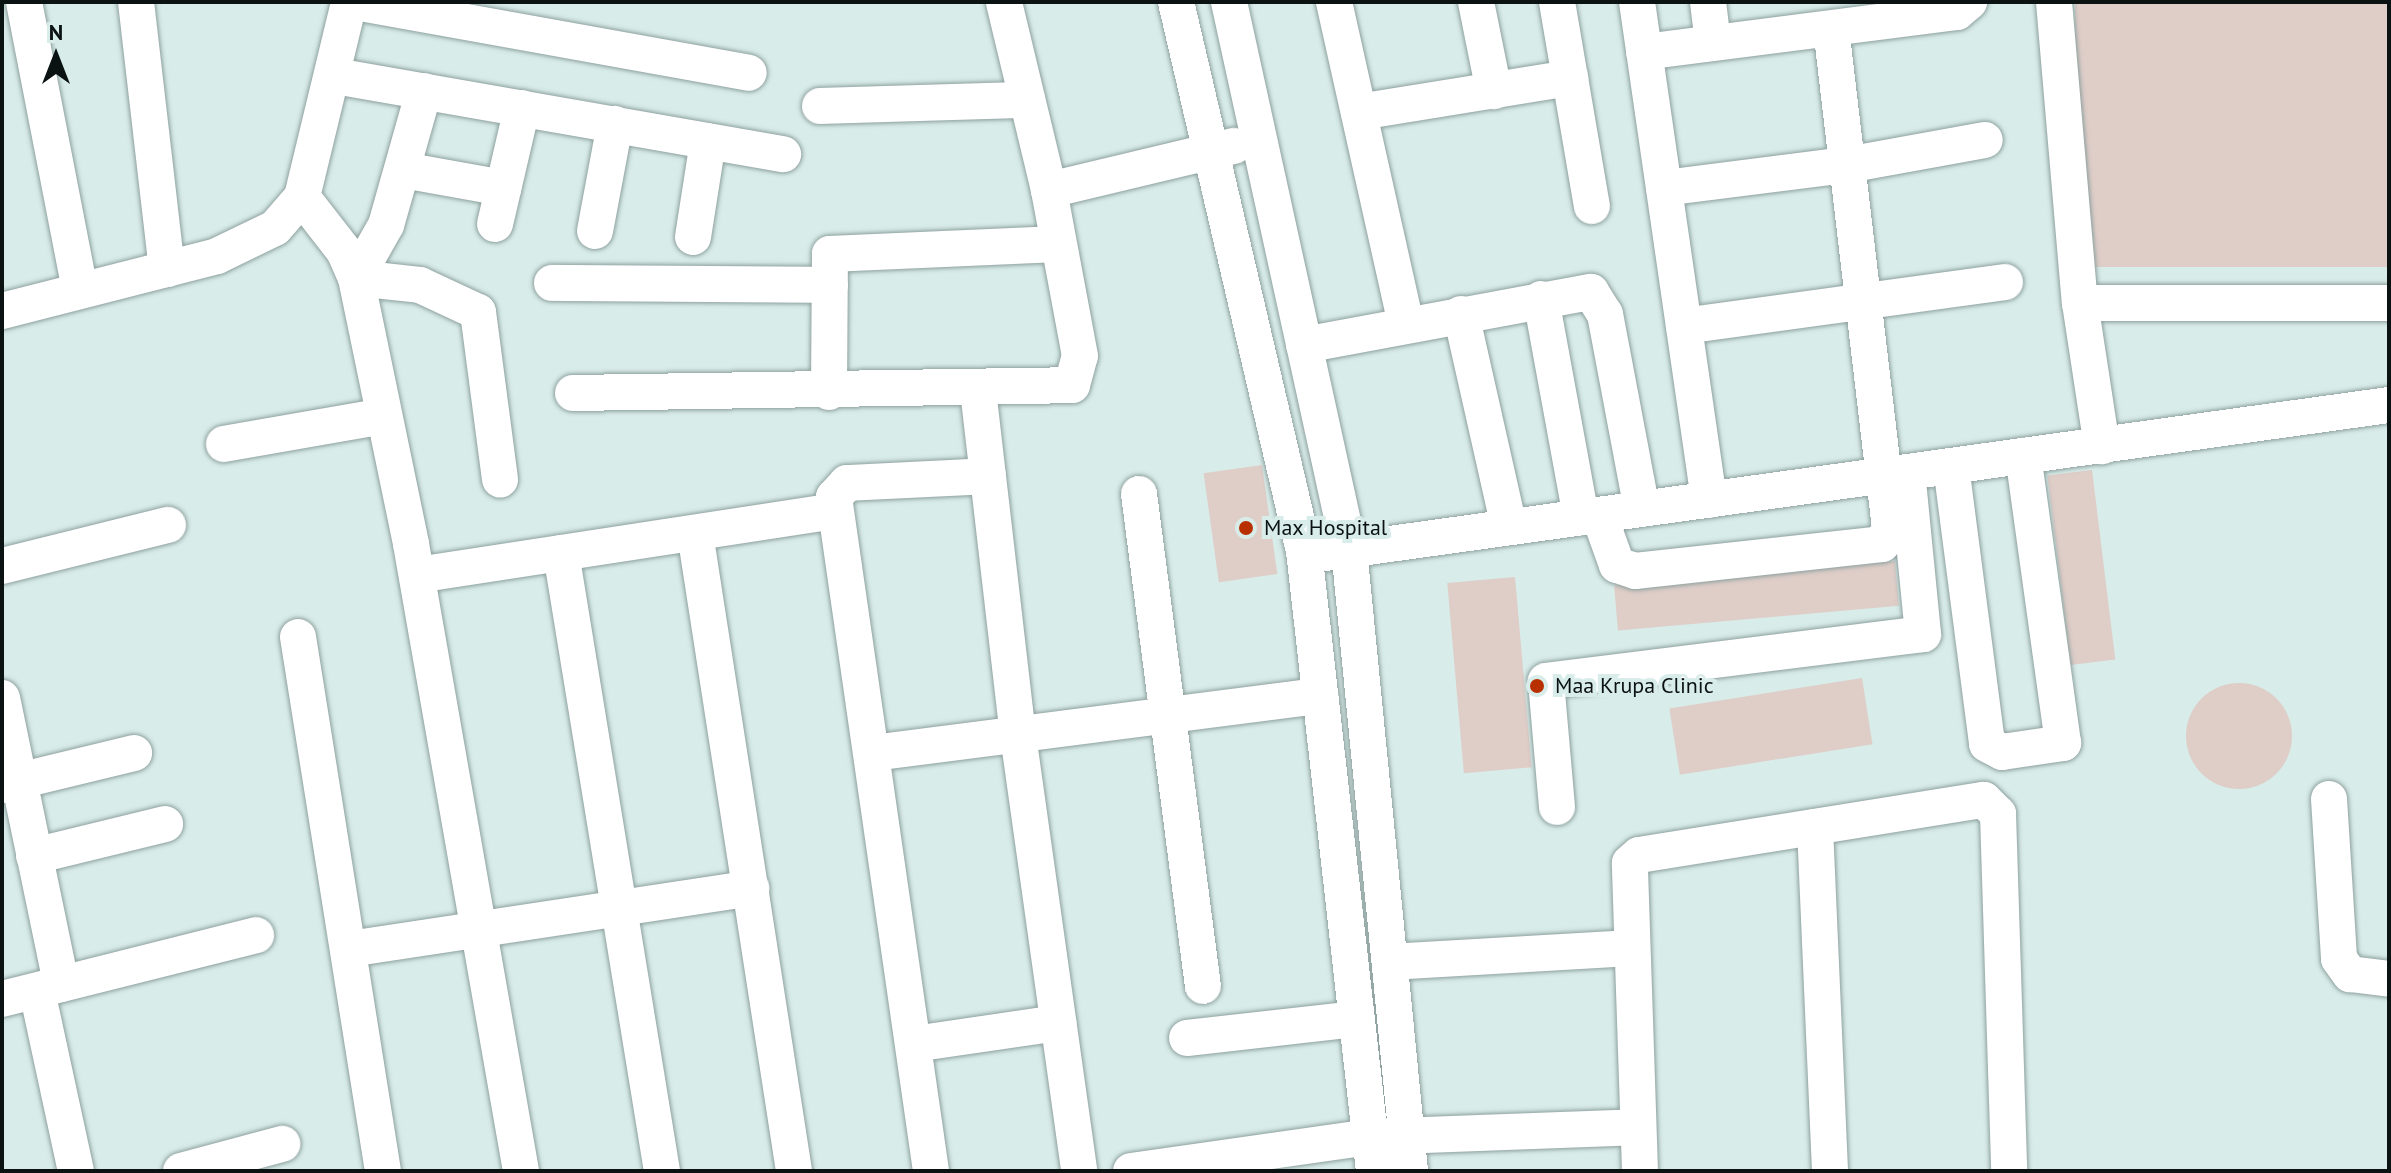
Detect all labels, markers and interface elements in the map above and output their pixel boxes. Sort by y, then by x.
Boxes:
north arrow [16,16,96,96]
text: N [49,18,63,46]
place label: Max Hospital [1264,515,1388,541]
marker: Max Hospital [1235,517,1257,539]
place label: Maa Krupa Clinic [1555,673,1714,699]
marker: Maa Krupa Clinic [1526,675,1548,697]

